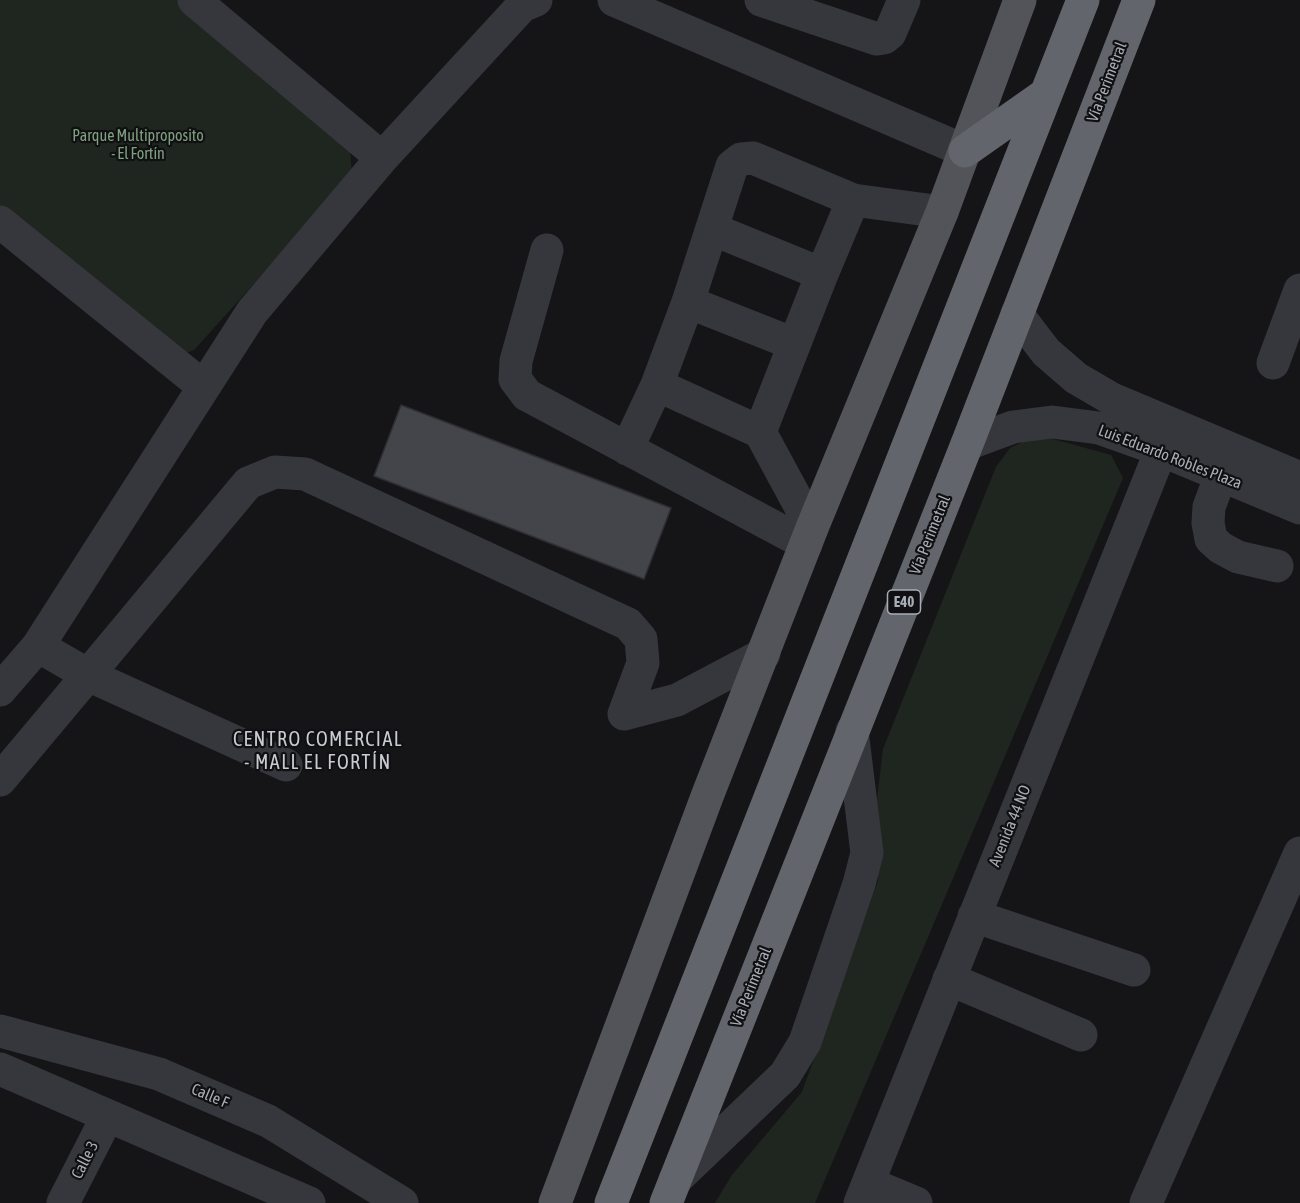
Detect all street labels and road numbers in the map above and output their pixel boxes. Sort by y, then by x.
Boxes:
street label: Vía Perimetral [1083,39,1131,125]
street label: Luis Eduardo Robles Plaza [1096,421,1244,493]
street label: Vía Perimetral [905,492,955,578]
road number: E40 [888,590,920,614]
street label: Avenida 44 NO [985,782,1035,870]
street label: Vía Perimetral [726,944,776,1030]
street label: Calle F [188,1080,232,1112]
street label: Calle 3 [67,1138,103,1182]

